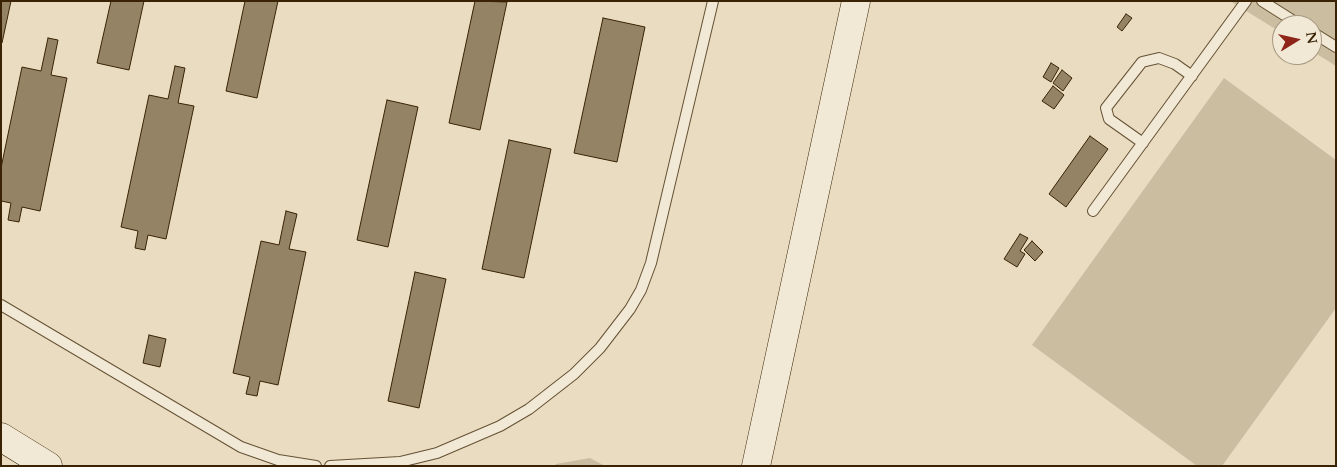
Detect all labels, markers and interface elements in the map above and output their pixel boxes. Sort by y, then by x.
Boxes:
north arrow [1272,15,1322,65]
text: N [1301,30,1322,45]

